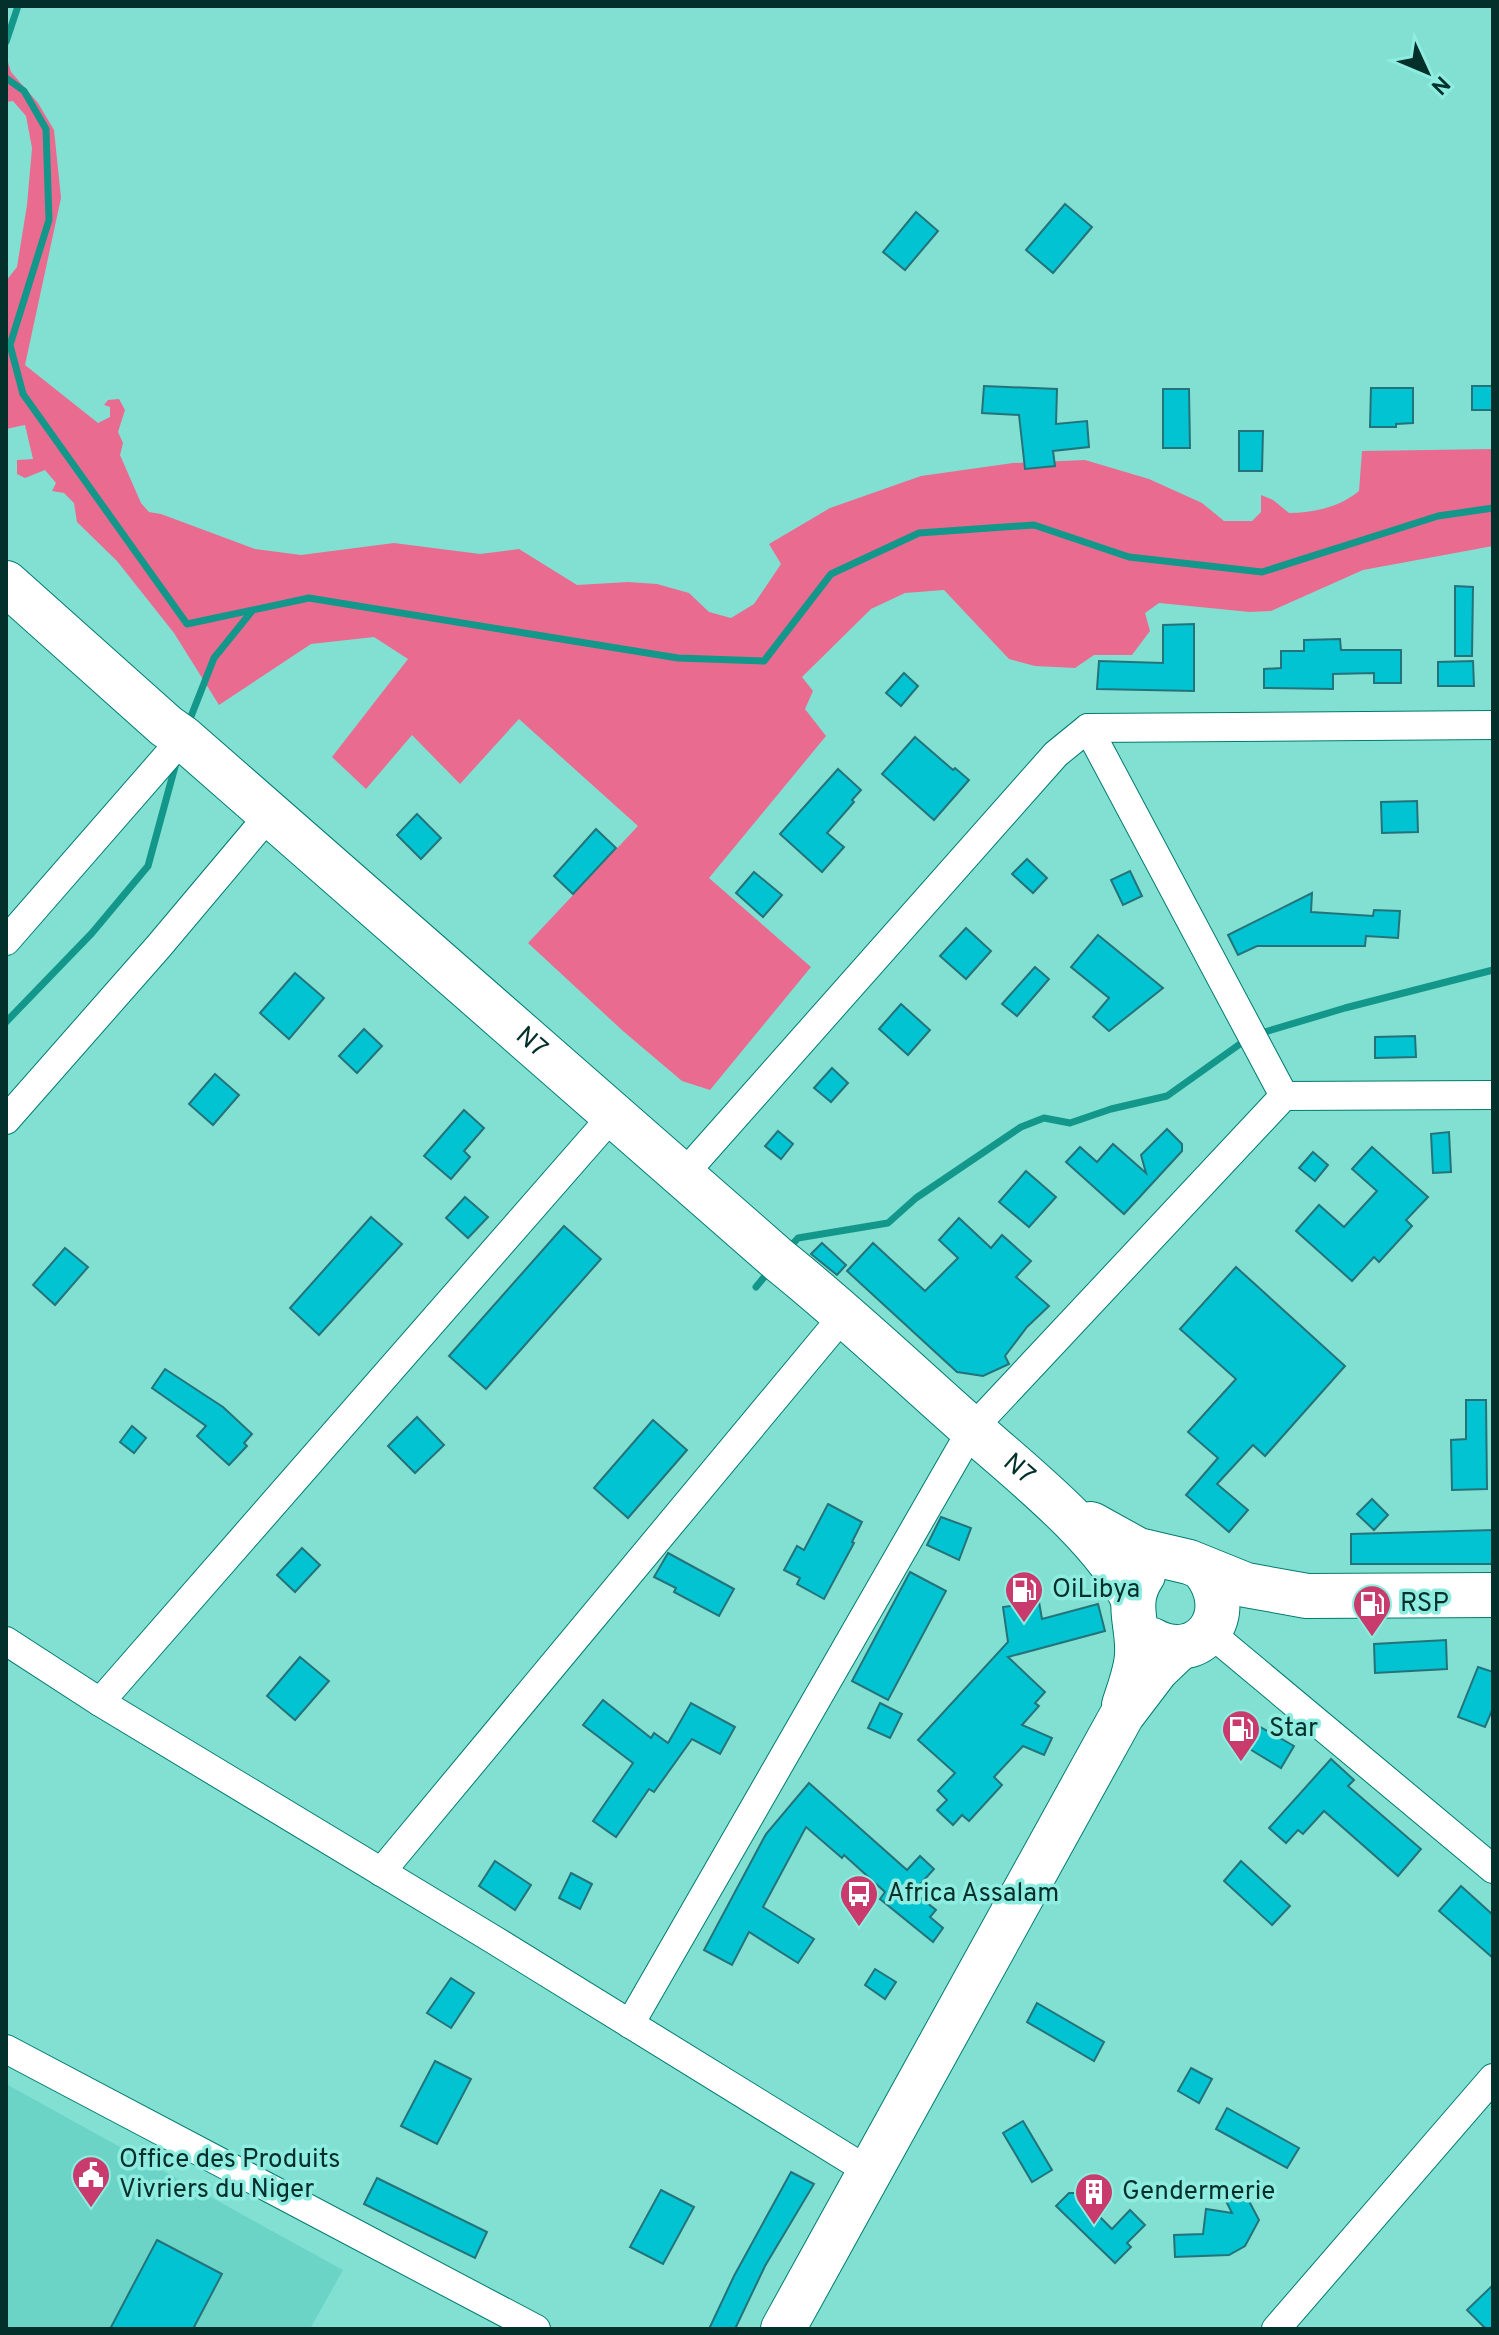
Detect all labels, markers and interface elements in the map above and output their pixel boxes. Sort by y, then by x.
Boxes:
north arrow [1387,32,1467,112]
text: N [1424,69,1455,99]
street label: N7 [508,1020,554,1066]
street label: N7 [996,1447,1041,1492]
fuel station icon: OiLibya [1003,1569,1045,1624]
place label: OiLibya [1052,1574,1140,1607]
fuel station icon: RSP [1351,1583,1393,1638]
place label: RSP [1400,1588,1449,1621]
fuel station icon: Star [1220,1708,1262,1763]
place label: Star [1269,1713,1318,1746]
bus stop icon: Africa Assalam [838,1873,880,1928]
place label: Africa Assalam [887,1878,1059,1911]
place label: Office des Produits Vivriers du Niger [119,2144,340,2207]
public building icon: Office des Produits Vivriers du Niger [70,2154,112,2209]
building icon: Gendermerie [1073,2171,1115,2226]
place label: Gendermerie [1122,2176,1275,2209]

